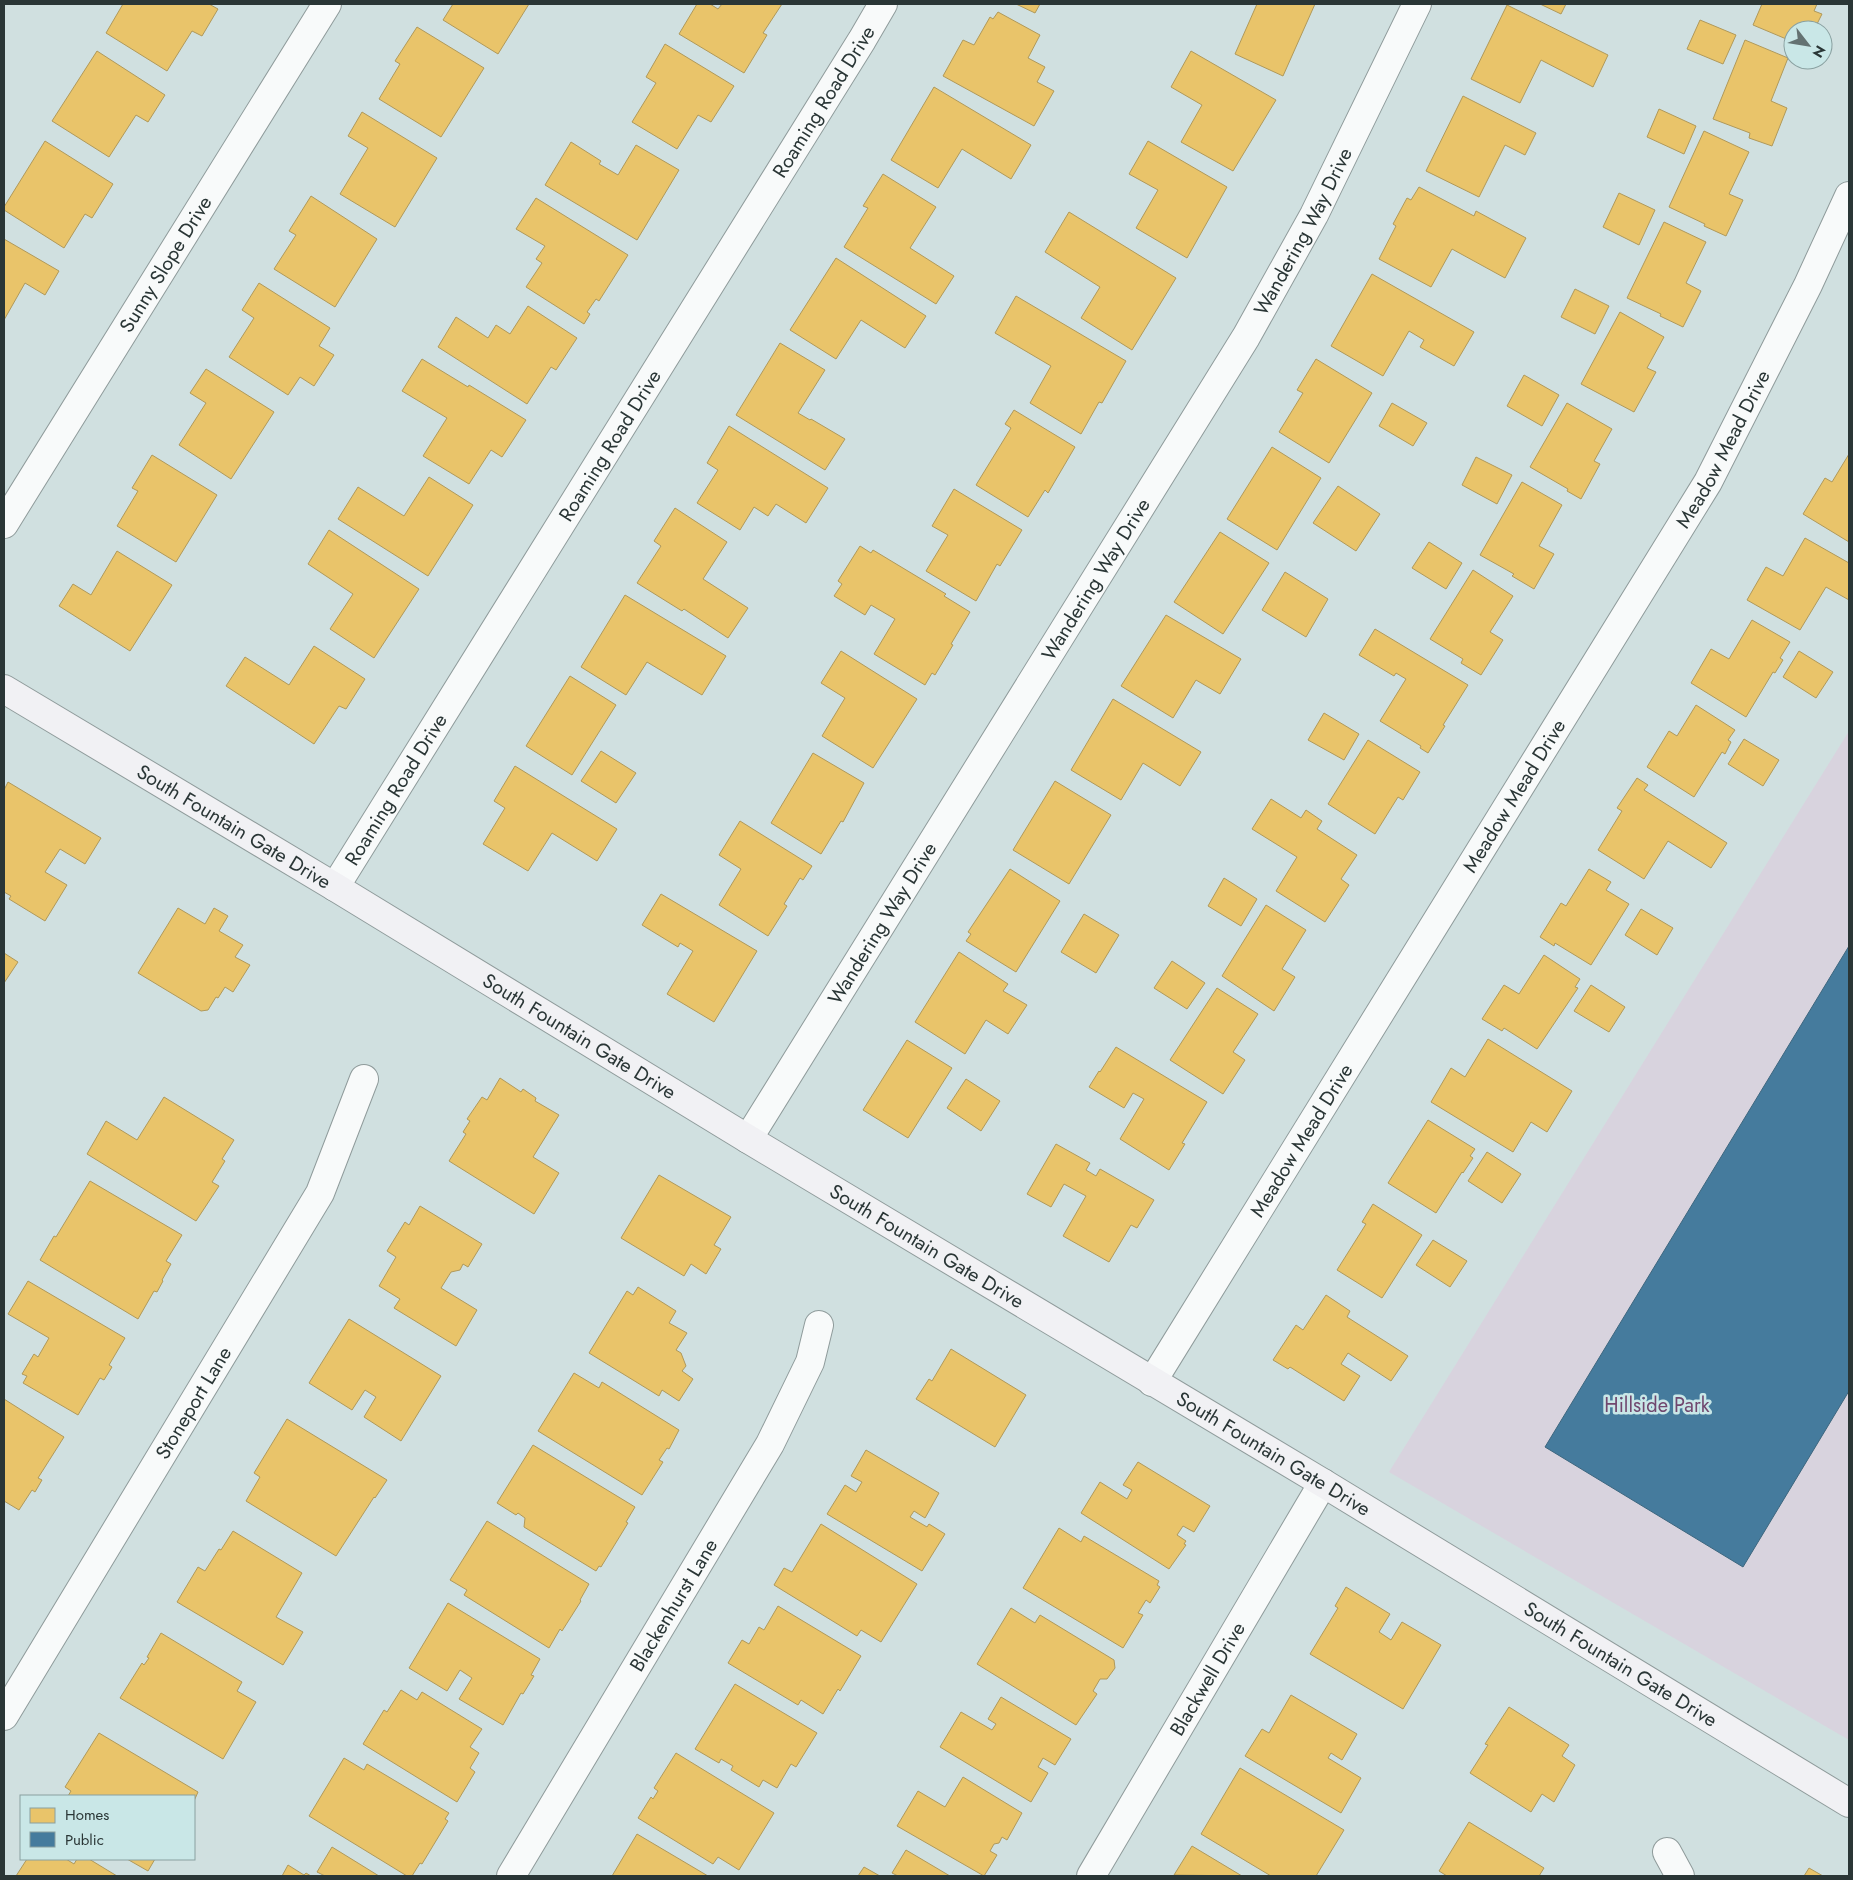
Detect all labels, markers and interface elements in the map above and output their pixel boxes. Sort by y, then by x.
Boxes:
street label: Roaming Road Drive [765,20,882,183]
north arrow [1783,20,1833,70]
text: N [1808,42,1831,62]
street label: Wandering Way Drive [1246,143,1359,321]
street label: Sunny Slope Drive [112,190,219,338]
street label: Roaming Road Drive [551,364,668,527]
street label: Meadow Mead Drive [1668,365,1777,534]
street label: Wandering Way Drive [1034,492,1157,666]
street label: Roaming Road Drive [337,708,454,871]
street label: Meadow Mead Drive [1456,713,1573,878]
street label: South Fountain Gate Drive [131,757,337,896]
street label: Wandering Way Drive [821,836,943,1010]
street label: South Fountain Gate Drive [477,966,682,1106]
street label: Meadow Mead Drive [1243,1058,1360,1223]
street label: South Fountain Gate Drive [824,1177,1030,1315]
street label: Stoneport Lane [148,1341,239,1465]
street label: South Fountain Gate Drive [1171,1384,1376,1523]
park label: Hillside Park [1604,1391,1710,1420]
street label: Blackenhurst Lane [622,1533,725,1677]
street label: South Fountain Gate Drive [1518,1594,1723,1734]
street label: Blackwell Drive [1163,1617,1252,1741]
legend [20,1795,195,1860]
text: Homes [65,1804,109,1826]
text: Public [65,1829,104,1851]

